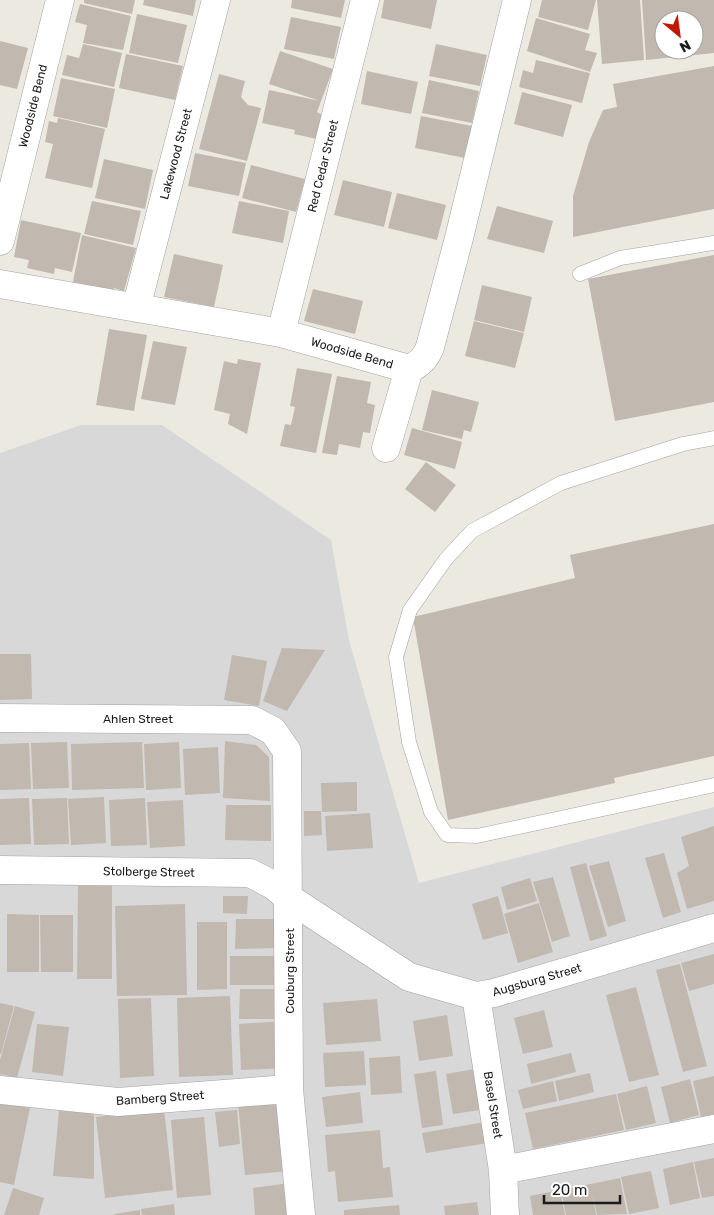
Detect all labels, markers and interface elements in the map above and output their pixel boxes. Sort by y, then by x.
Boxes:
north arrow [654,10,704,60]
text: N [677,36,694,56]
street label: Woodside Bend [16,63,50,149]
street label: Lakewood Street [157,107,195,201]
street label: Red Cedar Street [305,118,341,214]
street label: Woodside Bend [309,335,395,371]
street label: Ahlen Street [103,712,173,726]
street label: Stolberge Street [103,864,195,880]
street label: Couburg Street [283,928,297,1014]
street label: Augsburg Street [491,960,583,999]
street label: Basel Street [481,1070,505,1140]
street label: Bamberg Street [115,1088,205,1108]
scale bar [544,1172,620,1204]
text: 20 m [552,1181,587,1199]

